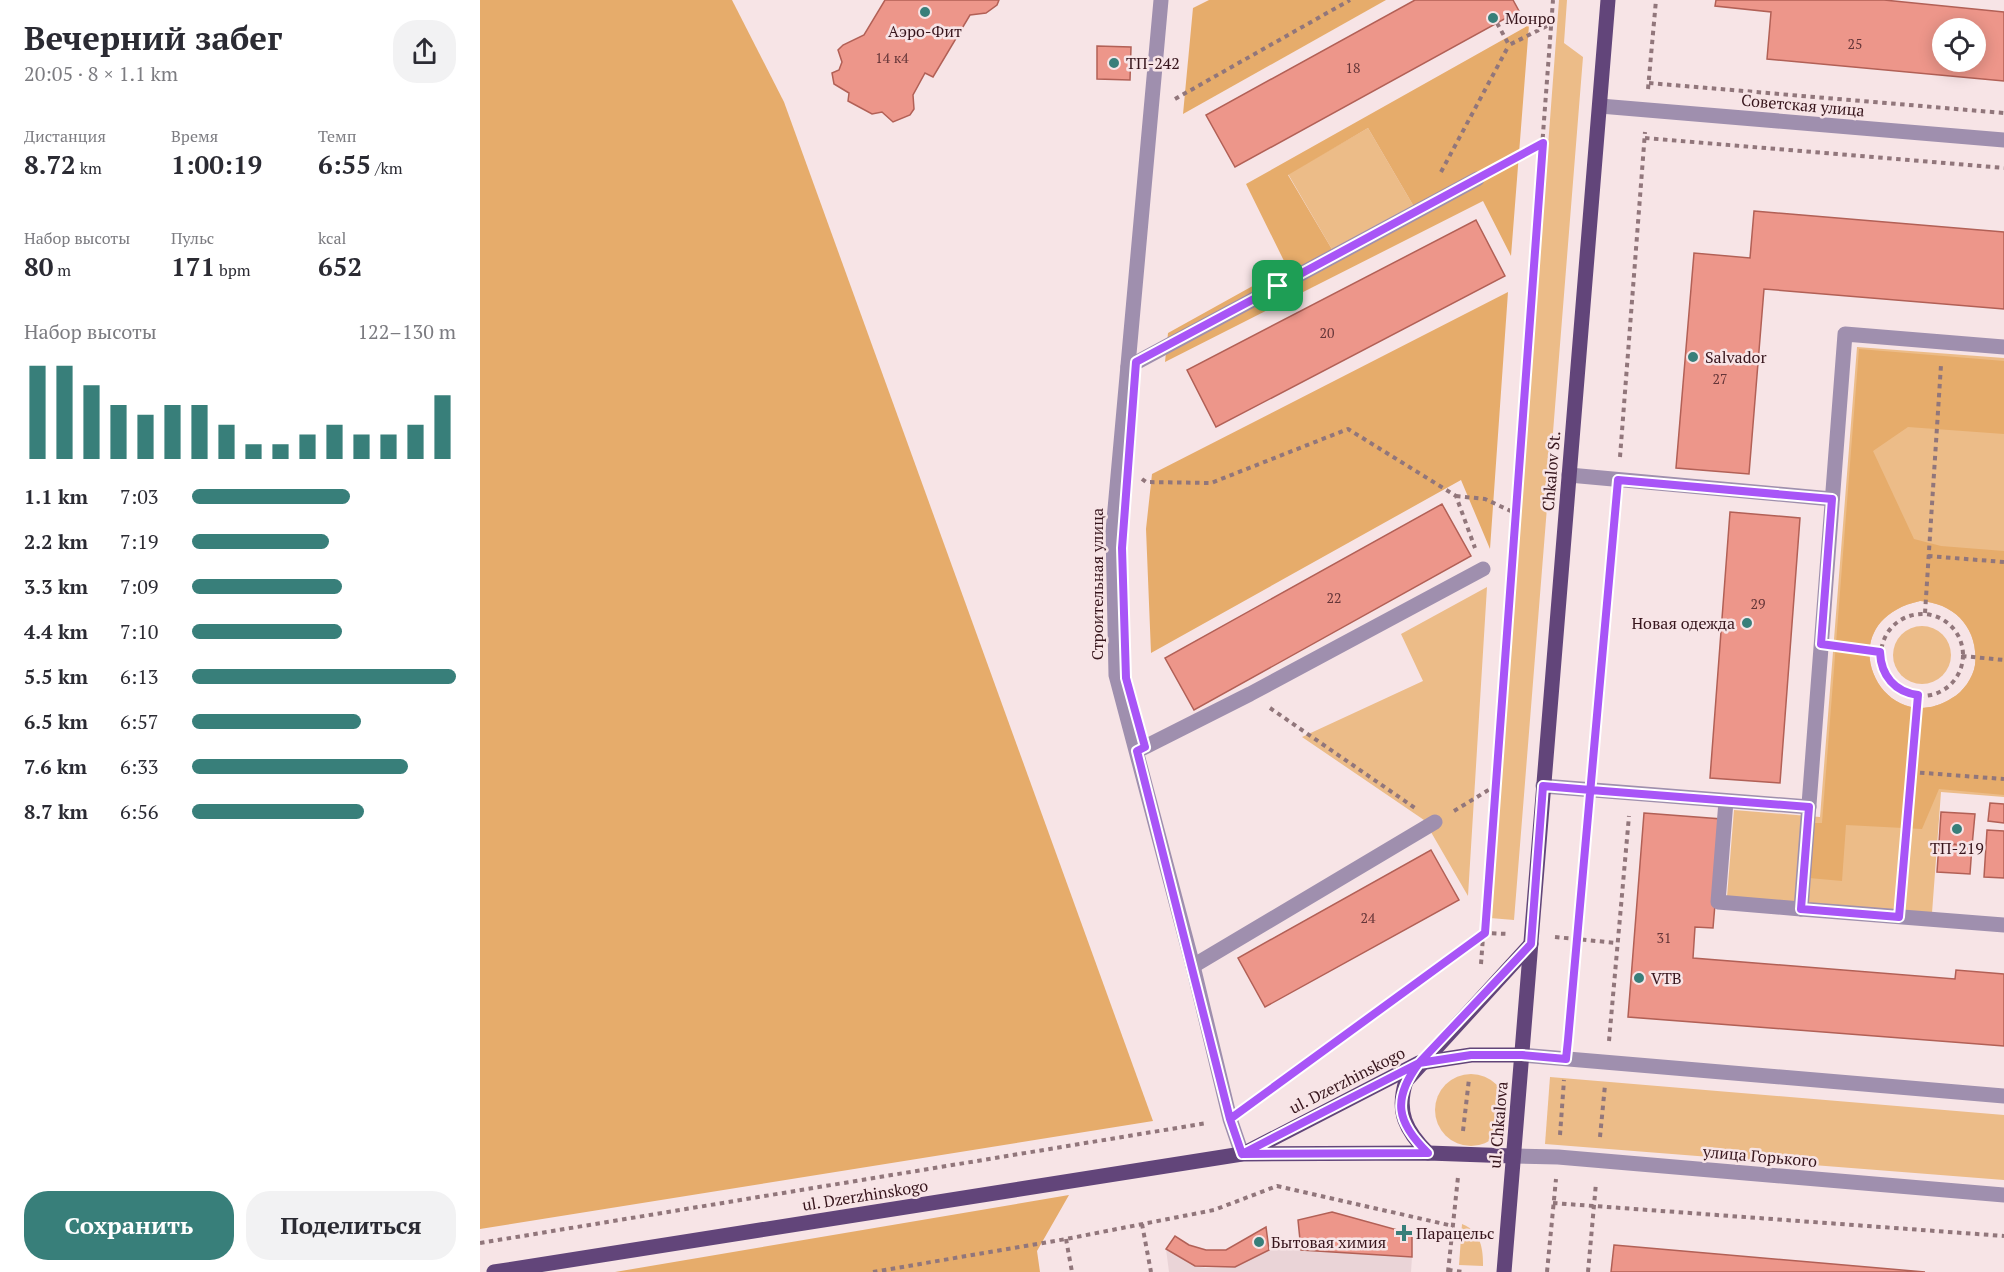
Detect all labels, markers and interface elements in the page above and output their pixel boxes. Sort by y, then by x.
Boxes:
marker: Аэро-Фит [918,5,932,19]
place label: Монро [1505,7,1556,29]
marker: Монро [1486,11,1500,25]
text: Вечерний забег [24,16,282,59]
map controls [1932,18,1986,72]
button: locate [1932,18,1986,72]
button: share [393,20,456,83]
place label: Аэро-Фит [888,20,962,42]
house number: 25 [1848,34,1862,53]
house number: 14 к4 [875,48,909,67]
place label: ТП-242 [1126,52,1180,74]
marker: ТП-242 [1107,56,1121,70]
house number: 18 [1346,58,1360,77]
text: 20:05 · 8 × 1.1 km [24,60,178,87]
street label: Советская улица [1740,89,1866,121]
text: Дистанция [24,125,106,147]
text: Время [171,125,218,147]
text: Темп [318,125,356,147]
text: 8.72 [24,147,76,181]
text: 1:00:19 [171,147,262,181]
text: 6:55 [318,147,371,181]
text: km [76,157,102,179]
text: /km [371,157,402,179]
text: Набор высоты [24,227,130,249]
text: Пульс [171,227,214,249]
text: kcal [318,227,346,249]
text: 80 [24,249,53,283]
text: 171 [171,249,215,283]
text: 652 [318,249,362,283]
text: m [53,259,71,281]
text: bpm [215,259,251,281]
pin [1252,260,1303,311]
icon: arrive [1261,269,1294,302]
text: Набор высоты [24,318,157,345]
text: 122–130 m [357,318,456,345]
house number: 20 [1320,323,1334,342]
place label: Salvador [1705,346,1767,368]
marker: Salvador [1686,350,1700,364]
house number: 27 [1713,369,1727,388]
street label: Chkalov St. [1537,430,1565,512]
text: 1.1 km [24,483,88,510]
text: 7:03 [120,483,159,510]
street label: Строительная улица [1086,508,1108,660]
text: 2.2 km [24,528,88,555]
text: 7:19 [120,528,159,555]
text: 3.3 km [24,573,88,600]
text: 7:09 [120,573,159,600]
house number: 22 [1327,588,1341,607]
house number: 29 [1751,594,1765,613]
place label: Новая одежда [1631,612,1735,634]
marker: Новая одежда [1740,616,1754,630]
text: 4.4 km [24,618,88,645]
text: 7:10 [120,618,159,645]
text: 5.5 km [24,663,88,690]
text: 6:13 [120,663,159,690]
text: 6.5 km [24,708,88,735]
text: 6:57 [120,708,159,735]
text: 7.6 km [24,753,87,780]
text: 6:33 [120,753,159,780]
text: 8.7 km [24,798,88,825]
text: 6:56 [120,798,159,825]
marker: ТП-219 [1950,822,1964,836]
place label: ТП-219 [1930,837,1984,859]
house number: 24 [1361,908,1376,927]
house number: 31 [1657,928,1671,947]
place label: VTB [1651,967,1682,989]
marker: VTB [1632,971,1646,985]
street label: ul. Dzerzhinskogo [1285,1041,1409,1119]
street label: ul. Chkalova [1483,1081,1513,1169]
street label: улица Горького [1701,1140,1818,1172]
street label: ul. Dzerzhinskogo [800,1174,930,1216]
button: Сохранить [24,1191,234,1260]
button: Поделиться [246,1191,456,1260]
place label: Парацельс [1416,1222,1494,1244]
marker: Парацельс [1397,1226,1411,1240]
place label: Бытовая химия [1271,1231,1386,1253]
marker: Бытовая химия [1252,1235,1266,1249]

